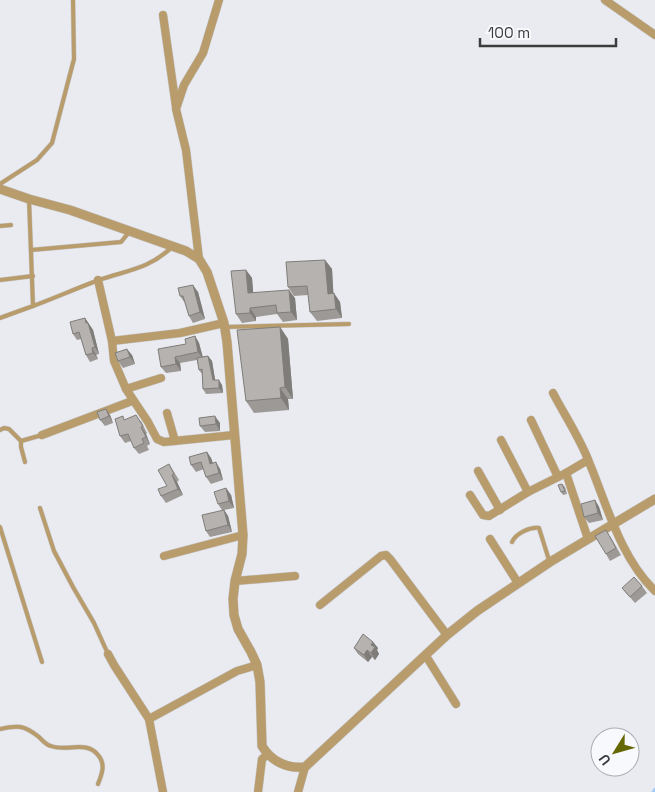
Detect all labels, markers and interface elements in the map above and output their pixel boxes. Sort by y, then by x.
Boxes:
scale bar [480,15,616,47]
text: 100 m [488,23,530,42]
north arrow [590,727,640,777]
text: U [595,751,615,769]

